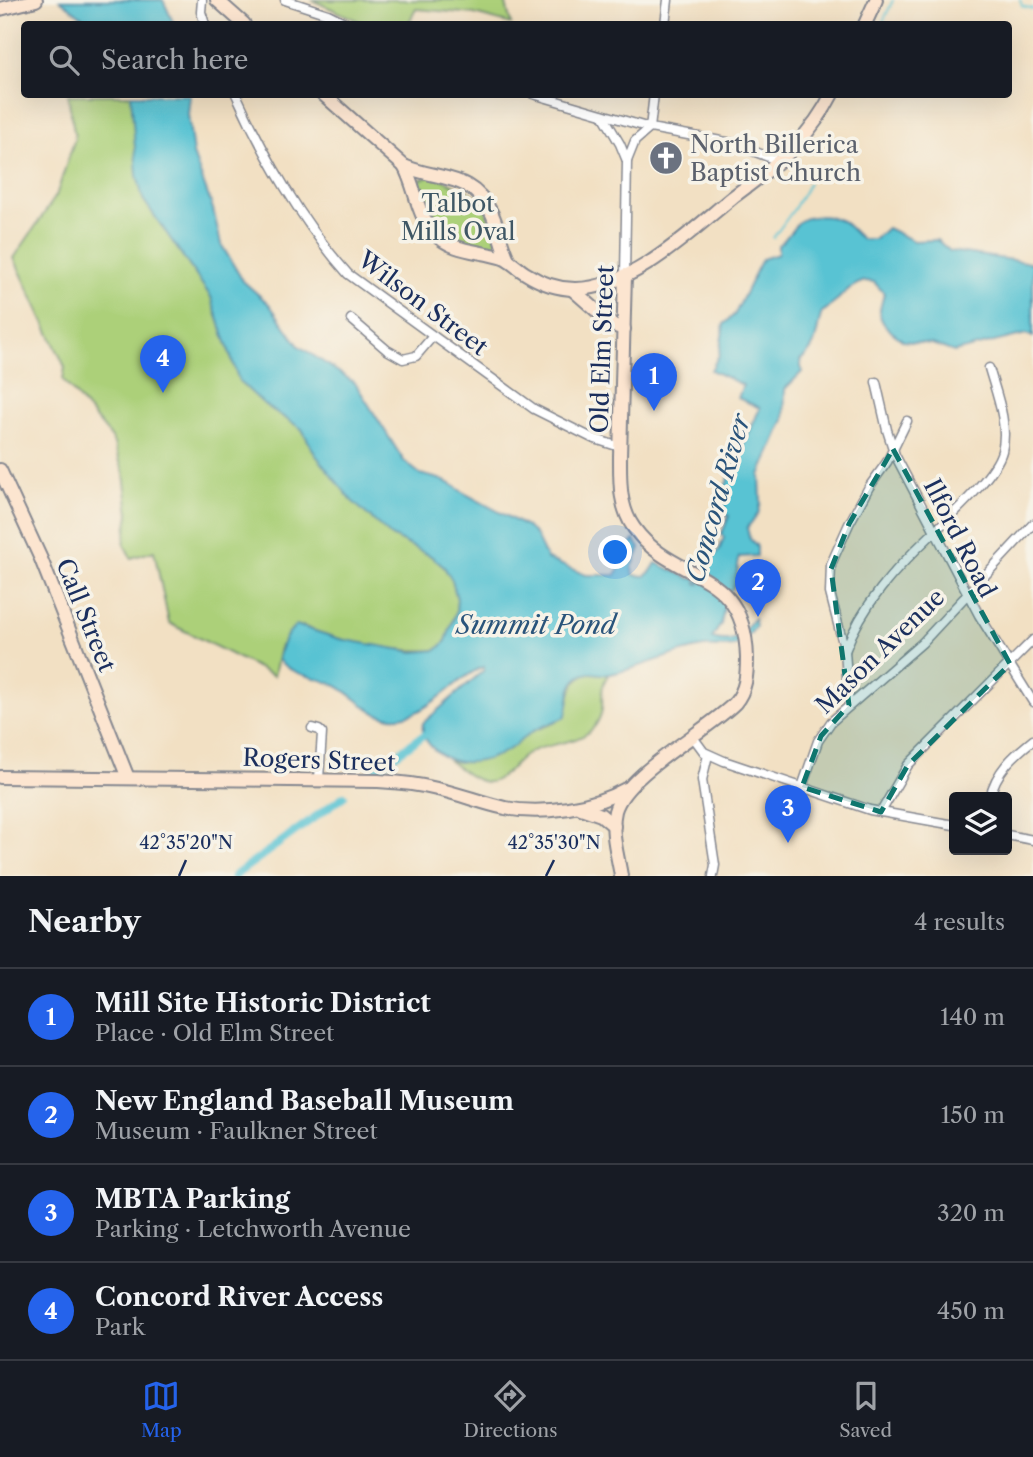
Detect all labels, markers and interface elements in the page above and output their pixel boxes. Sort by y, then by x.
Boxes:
search box [21,21,1012,98]
icon: search [45,41,83,79]
text: Search here [101,44,248,76]
place label: North Billerica Baptist Church [690,130,861,187]
church icon: North Billerica Baptist Church [647,139,685,177]
park label: Talbot Mills Oval [401,189,515,246]
street label: Wilson Street [351,244,494,362]
street label: Old Elm Street [585,264,619,434]
pin: 4 [140,335,186,393]
pin: 1 [631,353,677,411]
water label: Concord River [679,408,758,586]
street label: Ilford Road [918,474,1002,603]
your location [598,535,632,569]
street label: Call Street [50,554,122,676]
pin: 2 [735,559,781,617]
street label: Mason Avenue [810,582,950,720]
water label: Summit Pond [454,609,618,641]
street label: Rogers Street [242,743,396,777]
pin: 3 [765,785,811,843]
map controls [949,792,1012,855]
button: layers [949,792,1012,855]
text: 42°35'20"N [139,832,233,854]
text: 42°35'30"N [507,832,601,854]
text: Nearby [28,903,141,940]
text: 4 results [914,908,1005,936]
text: Mill Site Historic District [95,987,431,1019]
text: 1 [46,1003,56,1031]
text: 140 m [940,1003,1005,1031]
text: Place · Old Elm Street [95,1019,334,1047]
text: New England Baseball Museum [95,1085,514,1117]
text: 2 [44,1101,58,1129]
text: 150 m [941,1101,1005,1129]
text: Museum · Faulkner Street [95,1117,378,1145]
text: MBTA Parking [95,1183,290,1215]
text: 3 [45,1199,58,1227]
text: 320 m [937,1199,1005,1227]
text: Parking · Letchworth Avenue [95,1215,411,1243]
text: Concord River Access [95,1281,383,1313]
text: 4 [44,1297,58,1325]
text: 450 m [937,1297,1005,1325]
text: Park [95,1313,145,1341]
tab: Map [141,1377,182,1442]
tab: Directions [464,1377,557,1442]
tab: Saved [839,1377,892,1442]

